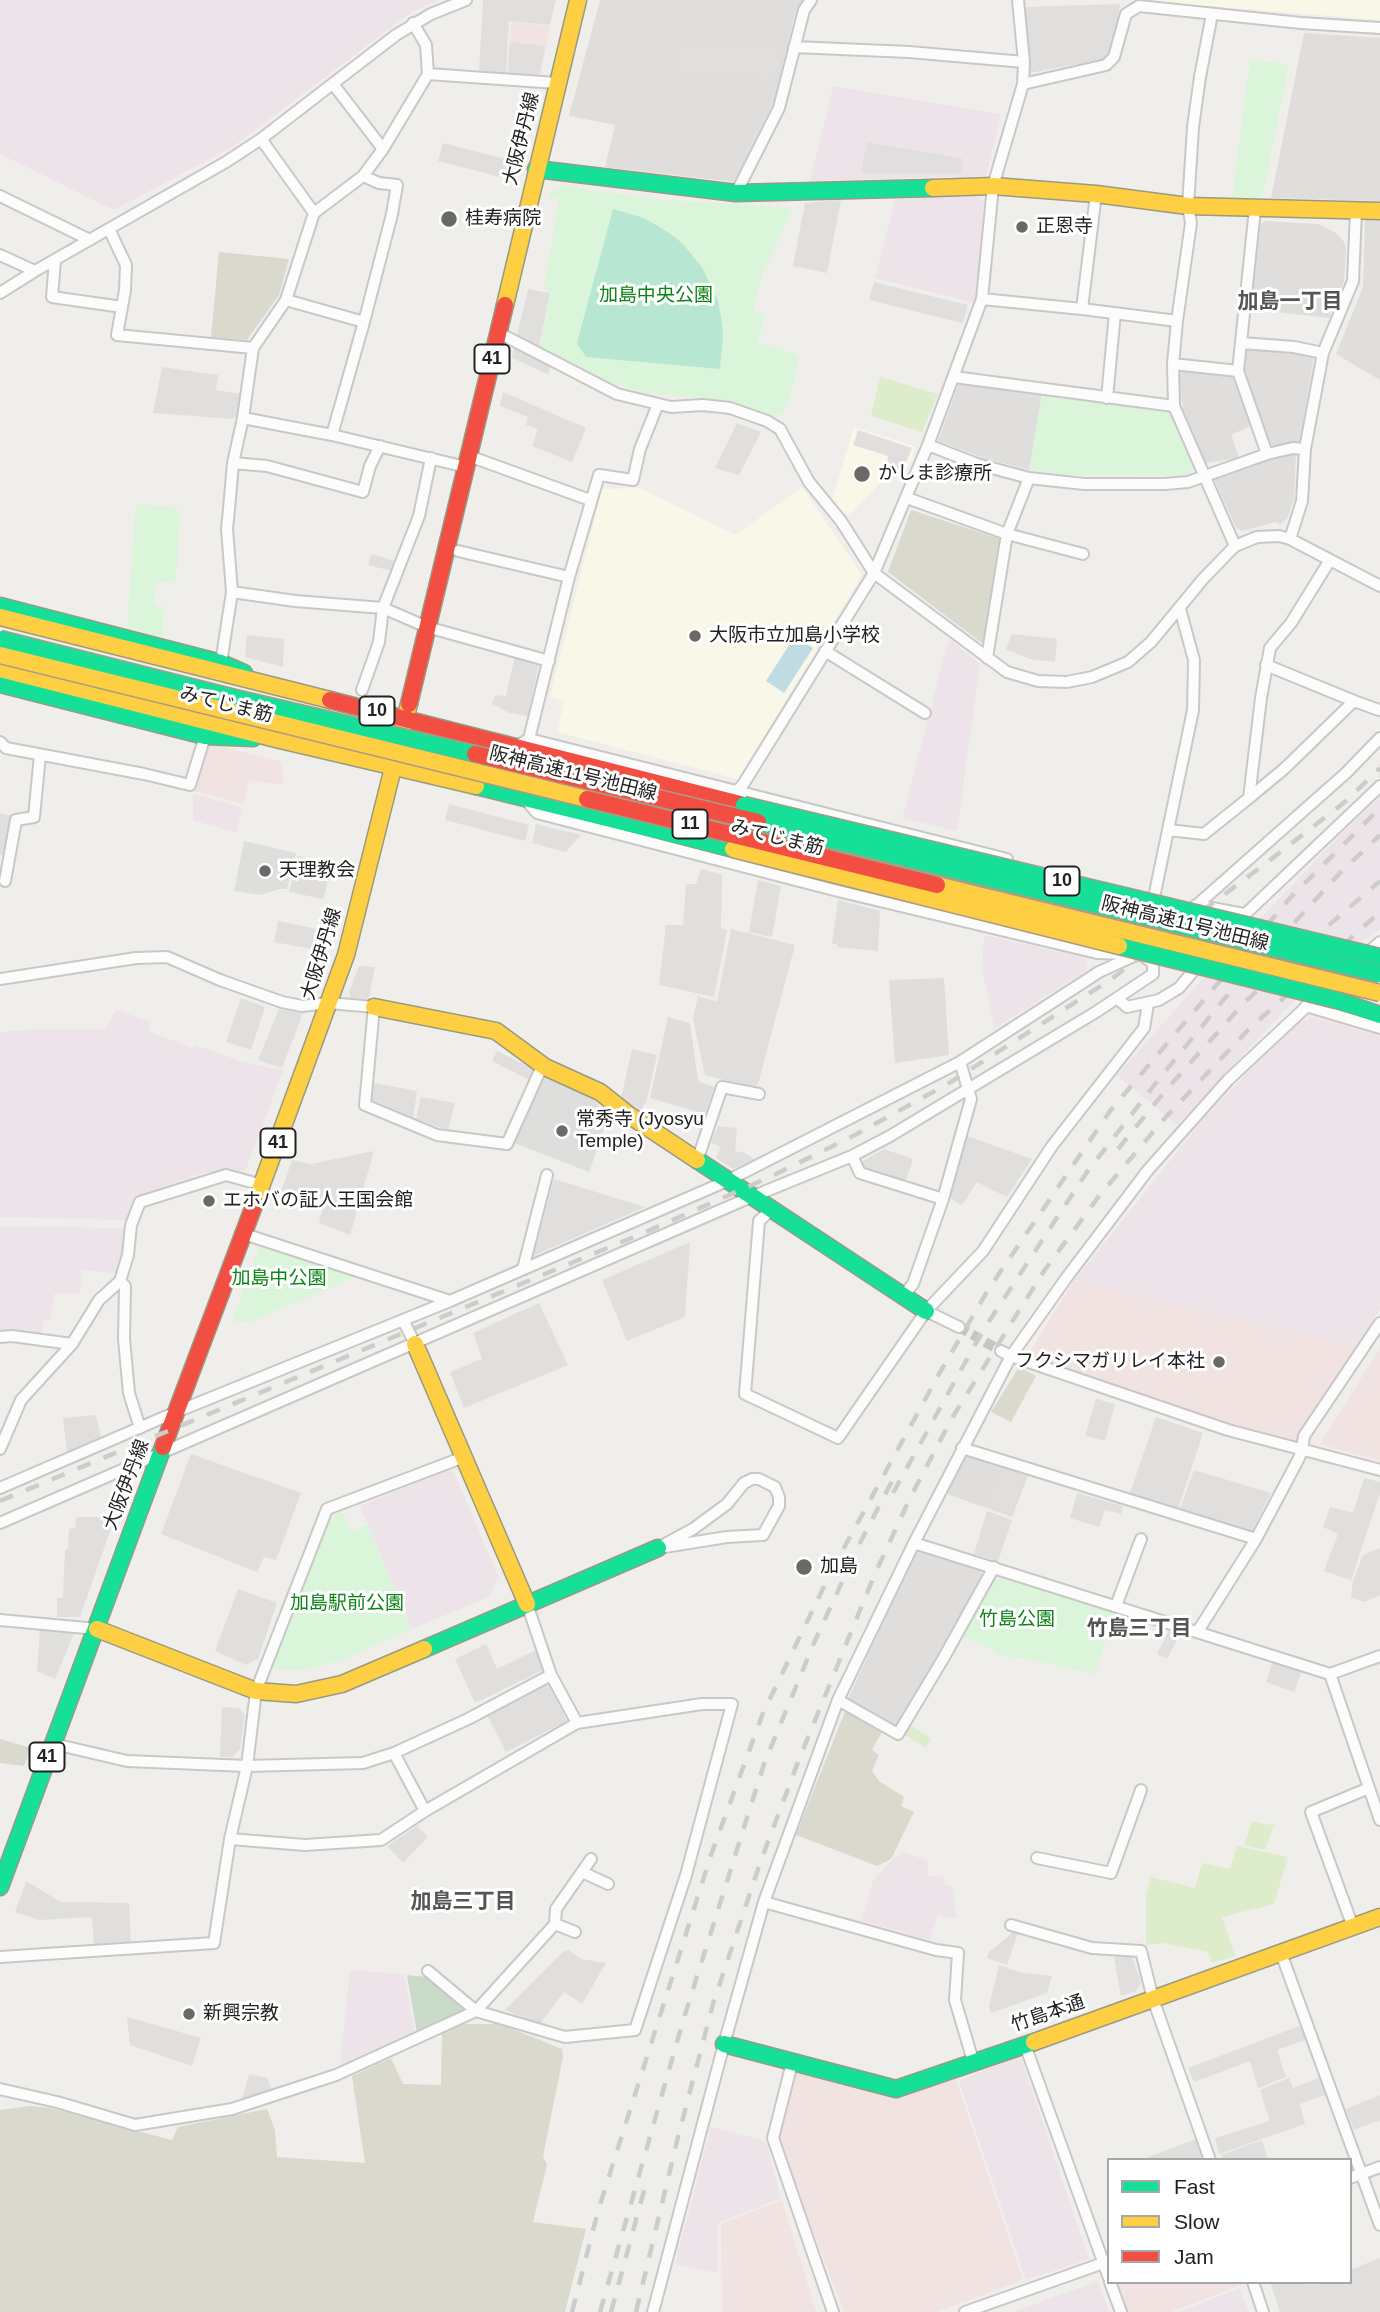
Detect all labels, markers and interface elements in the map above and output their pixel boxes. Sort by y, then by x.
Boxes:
street label: 大阪伊丹線 [499,90,545,188]
place label: 桂寿病院 [465,208,541,230]
marker: 桂寿病院 [439,209,459,229]
place label: 正恩寺 [1036,216,1093,238]
marker: 正恩寺 [1014,219,1030,235]
park label: 加島中央公園 [599,285,713,307]
district label: 加島一丁目 [1238,289,1342,315]
road number: 41 [475,344,510,374]
place label: かしま診療所 [878,463,992,485]
marker: かしま診療所 [852,464,872,484]
place label: 大阪市立加島小学校 [709,625,880,647]
marker: 大阪市立加島小学校 [687,628,703,644]
street label: みてじま筋 [177,682,275,728]
road number: 10 [360,696,394,726]
street label: 阪神高速11号池田線 [487,742,659,806]
road number: 11 [672,810,708,838]
street label: みてじま筋 [728,815,826,861]
place label: 天理教会 [279,860,355,882]
marker: 天理教会 [257,863,273,879]
road number: 10 [1044,866,1080,896]
street label: 阪神高速11号池田線 [1099,892,1271,956]
street label: 大阪伊丹線 [297,905,347,1003]
place label: 常秀寺 (Jyosyu Temple) [576,1109,704,1153]
marker: 常秀寺 (Jyosyu Temple) [554,1123,570,1139]
road number: 41 [260,1128,296,1158]
place label: エホバの証人王国会館 [223,1190,413,1212]
marker: エホバの証人王国会館 [201,1193,217,1209]
park label: 加島中公園 [232,1268,326,1290]
place label: フクシマガリレイ本社 [1015,1351,1205,1373]
marker: フクシマガリレイ本社 [1211,1354,1227,1370]
street label: 大阪伊丹線 [99,1437,155,1533]
place label: 加島 [820,1556,858,1578]
marker: 加島 [794,1557,814,1577]
park label: 加島駅前公園 [290,1593,404,1615]
park label: 竹島公園 [979,1609,1055,1631]
district label: 竹島三丁目 [1087,1616,1191,1642]
road number: 41 [30,1742,64,1772]
district label: 加島三丁目 [411,1889,515,1915]
street label: 竹島本通 [1008,1991,1088,2037]
place label: 新興宗教 [203,2003,279,2025]
marker: 新興宗教 [181,2006,197,2022]
legend [1107,2158,1352,2284]
text: Fast [1174,2175,1215,2198]
text: Slow [1174,2210,1220,2233]
text: Jam [1174,2245,1214,2268]

